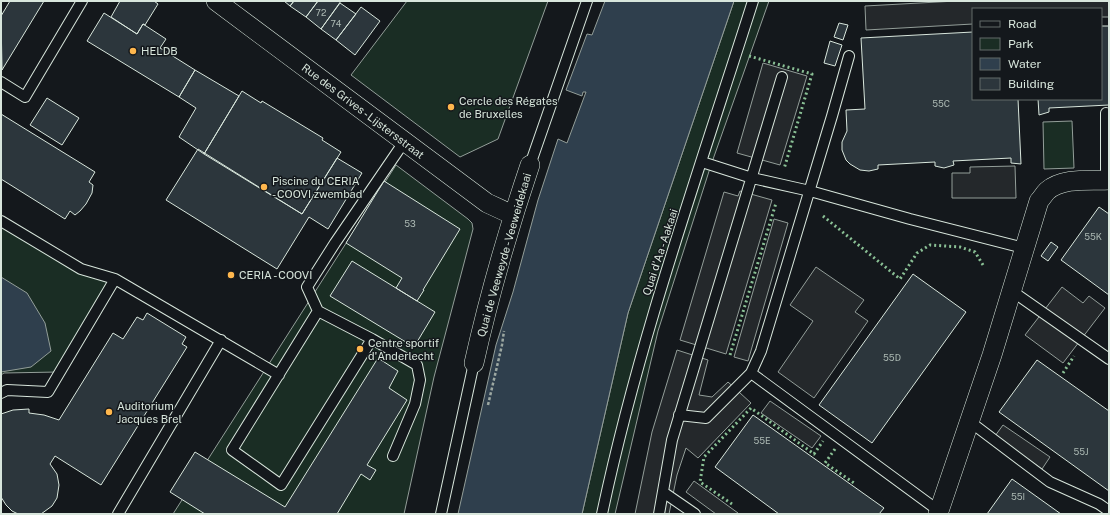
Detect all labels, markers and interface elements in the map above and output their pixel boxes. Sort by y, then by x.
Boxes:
house number: 72 [316,7,326,18]
legend [972,8,1102,100]
text: Road [1008,17,1036,31]
house number: 74 [331,18,342,29]
text: Park [1008,37,1034,51]
place label: HELDB [141,45,178,57]
marker: HELDB [128,46,138,56]
text: Water [1008,57,1042,71]
street label: Rue des Grives - Lijstersstraat [300,61,426,161]
text: Building [1008,77,1054,91]
place label: Cercle des Régates de Bruxelles [459,95,558,120]
house number: 55C [932,98,950,109]
marker: Cercle des Régates de Bruxelles [446,102,456,112]
street label: Quai de Veeweyde - Veeweidekaai [475,172,533,338]
place label: Piscine du CERIA - COOVI zwembad [272,175,362,200]
marker: Piscine du CERIA - COOVI zwembad [259,182,269,192]
street label: Quai d'Aa - Aakaai [640,207,680,297]
house number: 53 [404,218,416,229]
house number: 55K [1084,231,1102,242]
place label: CERIA - COOVI [239,269,312,281]
marker: CERIA - COOVI [226,270,236,280]
place label: Centre sportif d'Anderlecht [368,337,440,362]
marker: Centre sportif d'Anderlecht [355,344,365,354]
house number: 55D [883,352,901,363]
place label: Auditorium Jacques Brel [117,400,182,425]
marker: Auditorium Jacques Brel [104,407,114,417]
house number: 55E [753,435,771,446]
house number: 55J [1073,446,1089,457]
house number: 55I [1011,491,1025,502]

